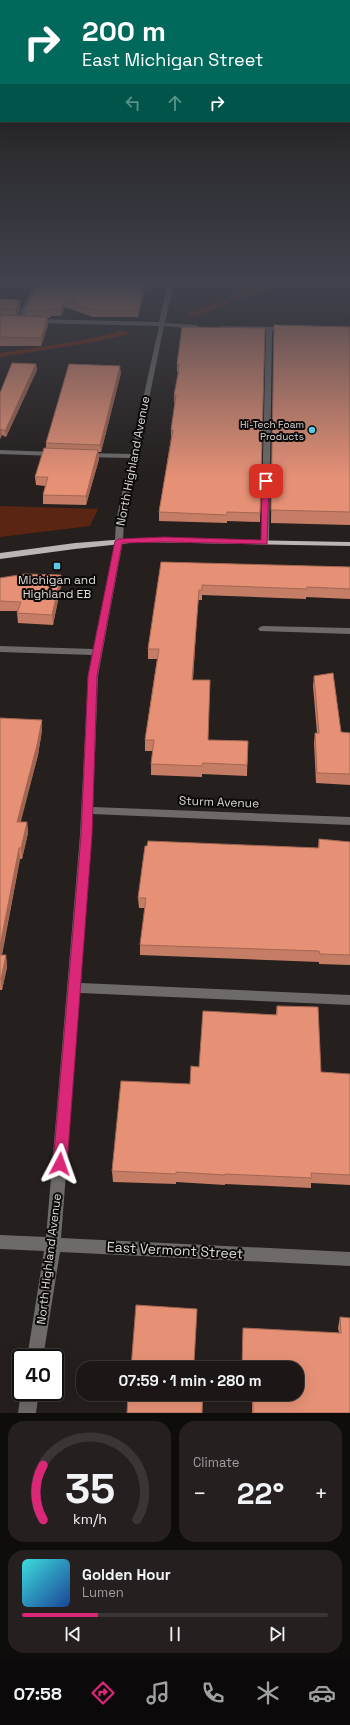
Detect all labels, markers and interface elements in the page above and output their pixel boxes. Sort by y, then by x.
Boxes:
text: 200 m [82,13,166,49]
icon: right [16,16,68,68]
text: East Michigan Street [82,48,263,71]
icon: left [122,92,144,114]
icon: ahead [164,92,186,114]
icon: right [206,92,228,114]
street label: North Highland Avenue [113,395,153,527]
place label: Hi-Tech Foam Products [240,418,304,443]
marker: Hi-Tech Foam Products [307,425,317,435]
pin [249,464,283,498]
icon: arrive [255,470,277,492]
marker: Michigan and Highland EB [52,561,62,571]
place label: Michigan and Highland EB [18,572,96,602]
street label: Sturm Avenue [179,793,259,811]
position arrow [39,1143,81,1185]
street label: North Highland Avenue [33,1193,65,1325]
street label: East Vermont Street [106,1237,244,1263]
speed limit sign: 40 [12,1349,64,1401]
text: 07:59 · 1 min · 280 m [118,1371,262,1390]
text: Climate [193,1454,239,1471]
text: 35 [64,1461,115,1514]
text: 22° [237,1474,284,1513]
text: − [193,1479,207,1507]
text: + [314,1479,328,1507]
text: km/h [72,1509,107,1527]
text: Golden Hour [82,1565,171,1584]
text: Lumen [82,1584,124,1601]
icon: previous [62,1623,84,1645]
icon: pause [164,1623,186,1645]
icon: next [266,1623,288,1645]
icon: directions [89,1679,117,1707]
icon: music [144,1679,172,1707]
icon: phone [199,1679,227,1707]
icon: climate [254,1679,282,1707]
icon: car [308,1679,336,1707]
text: 07:58 [13,1682,62,1705]

